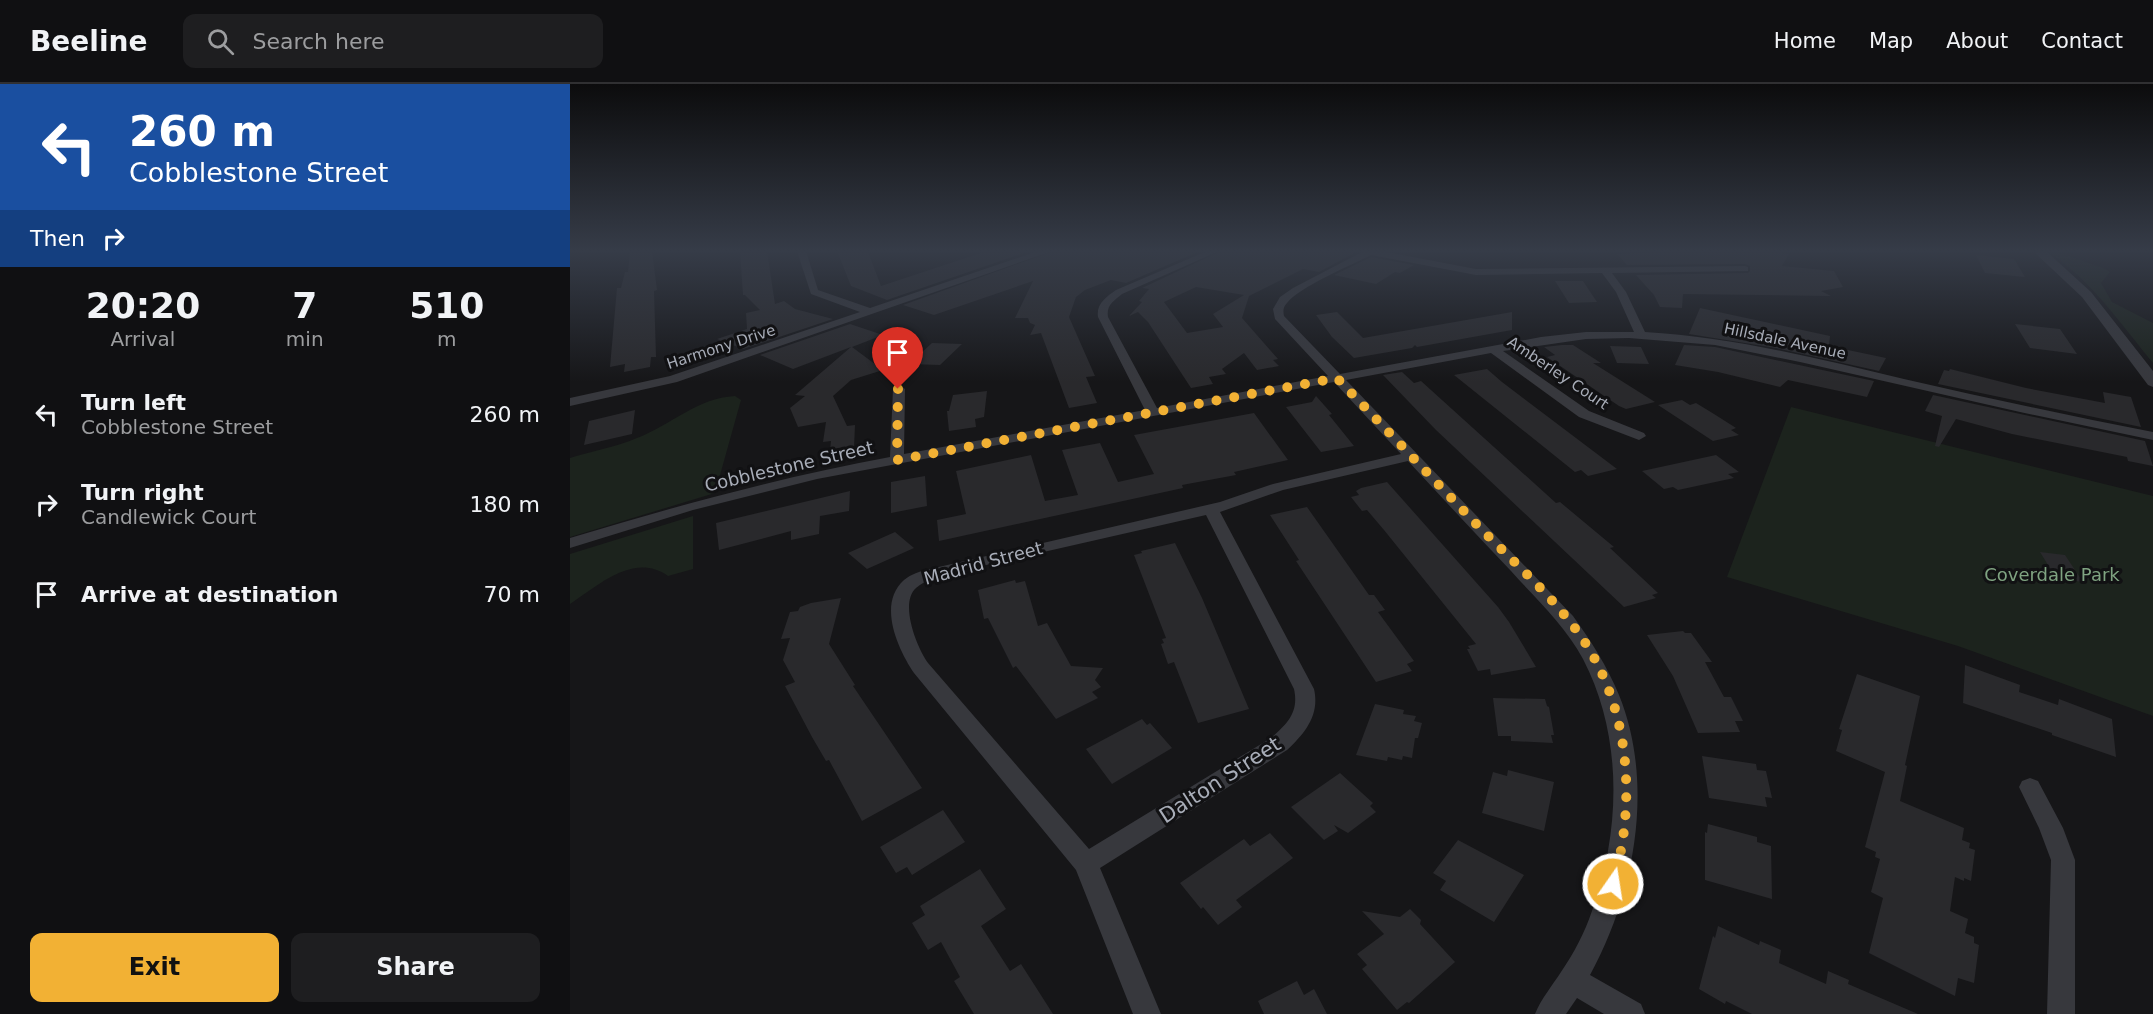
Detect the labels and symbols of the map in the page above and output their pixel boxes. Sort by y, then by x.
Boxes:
street label: Hillsdale Avenue [1722,319,1848,363]
street label: Harmony Drive [664,321,778,373]
pin [872,327,923,389]
street label: Amberley Court [1504,333,1612,414]
street label: Cobblestone Street [702,436,876,496]
street label: Madrid Street [921,537,1045,589]
park label: Coverdale Park [1984,564,2120,585]
street label: Dalton Street [1155,732,1285,828]
position arrow [1581,852,1645,916]

